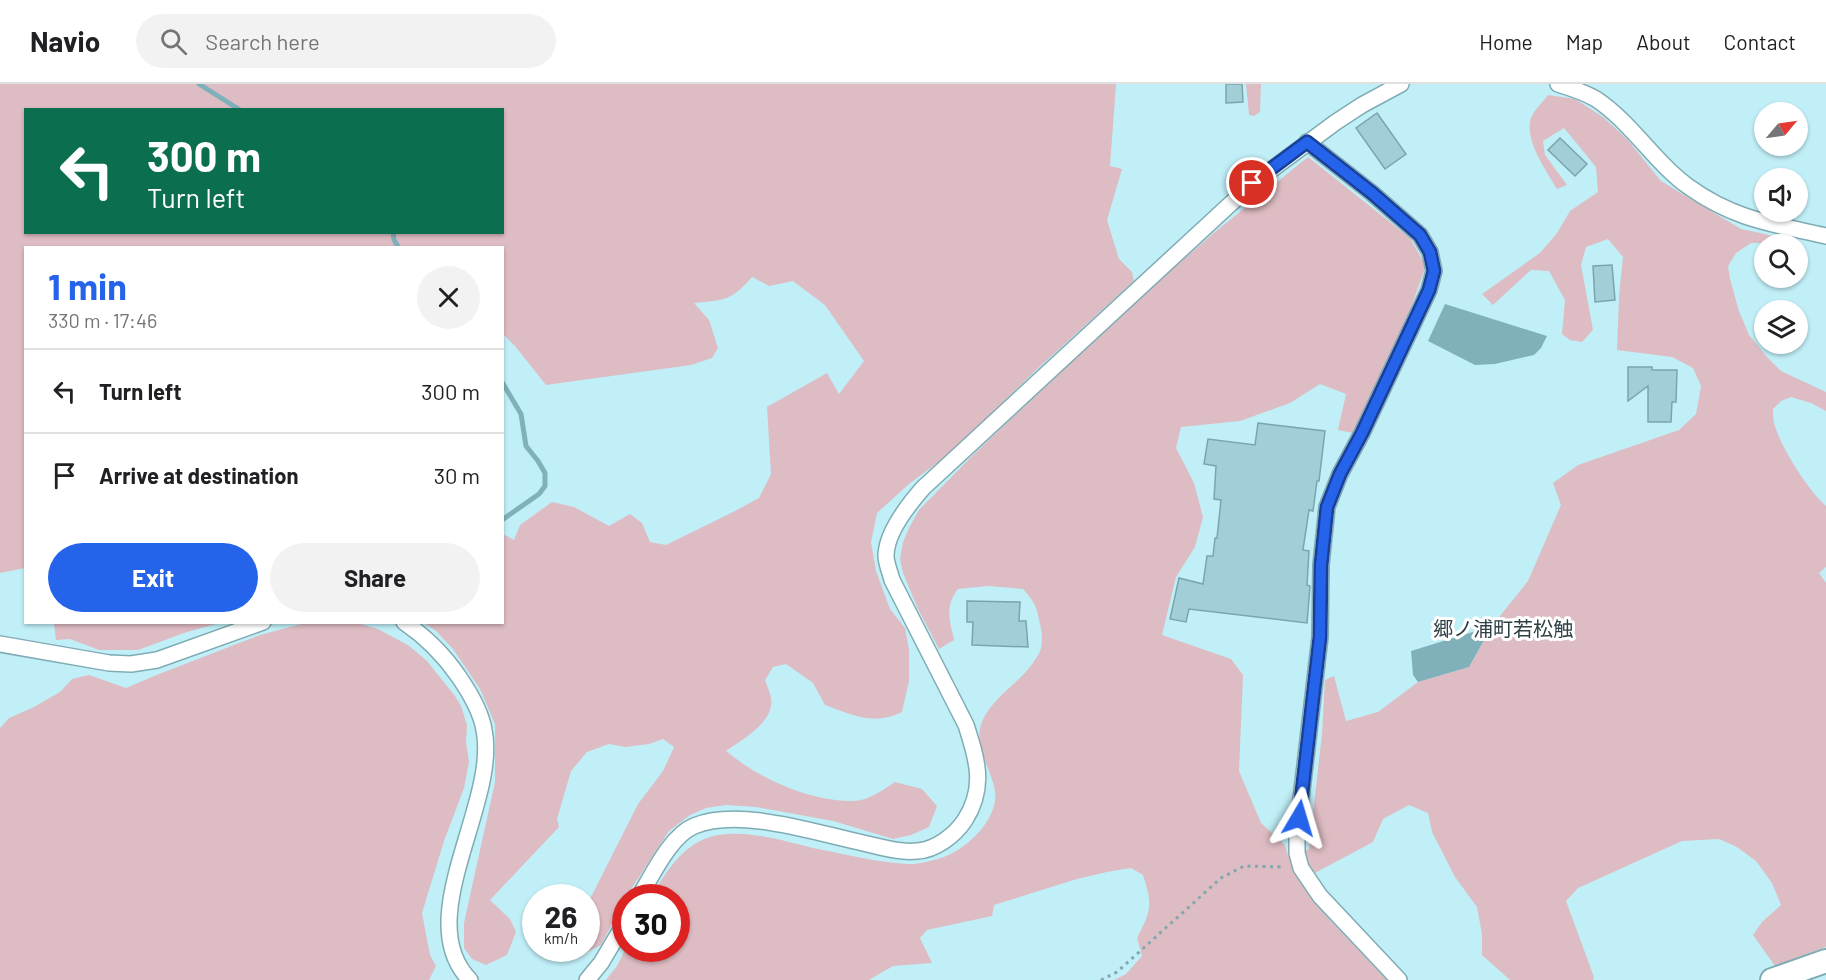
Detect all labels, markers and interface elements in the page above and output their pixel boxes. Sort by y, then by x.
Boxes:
search box [136,14,556,68]
text: Navio [30,24,100,58]
icon: search [157,25,190,58]
text: Search here [205,28,320,54]
text: Home [1479,29,1533,54]
text: Map [1566,29,1603,54]
text: About [1636,29,1691,54]
text: Contact [1724,29,1796,54]
north arrow [1754,102,1808,156]
map controls [1754,102,1808,354]
text: 300 m [147,130,261,180]
icon: left [48,132,126,210]
pin [1226,157,1277,208]
icon: arrive [1235,166,1268,199]
button: sound [1754,168,1808,222]
text: Turn left [147,181,245,213]
button: search [1754,234,1808,288]
text: 1 min [48,264,127,307]
button: close [417,266,480,329]
button: layers [1754,300,1808,354]
text: 330 m · 17:46 [48,308,157,332]
icon: left [48,375,81,408]
text: Turn left [99,378,182,404]
text: 300 m [421,378,480,404]
icon: arrive [48,459,81,492]
text: Arrive at destination [99,462,298,488]
text: 30 m [434,462,480,488]
button: Exit [48,543,258,612]
button: Share [270,543,480,612]
district label: 郷ノ浦町若松触 [1433,616,1573,640]
position arrow [1267,786,1331,850]
speed limit sign: 30 [612,884,690,962]
text: 26 [545,898,577,934]
text: km/h [544,929,578,947]

